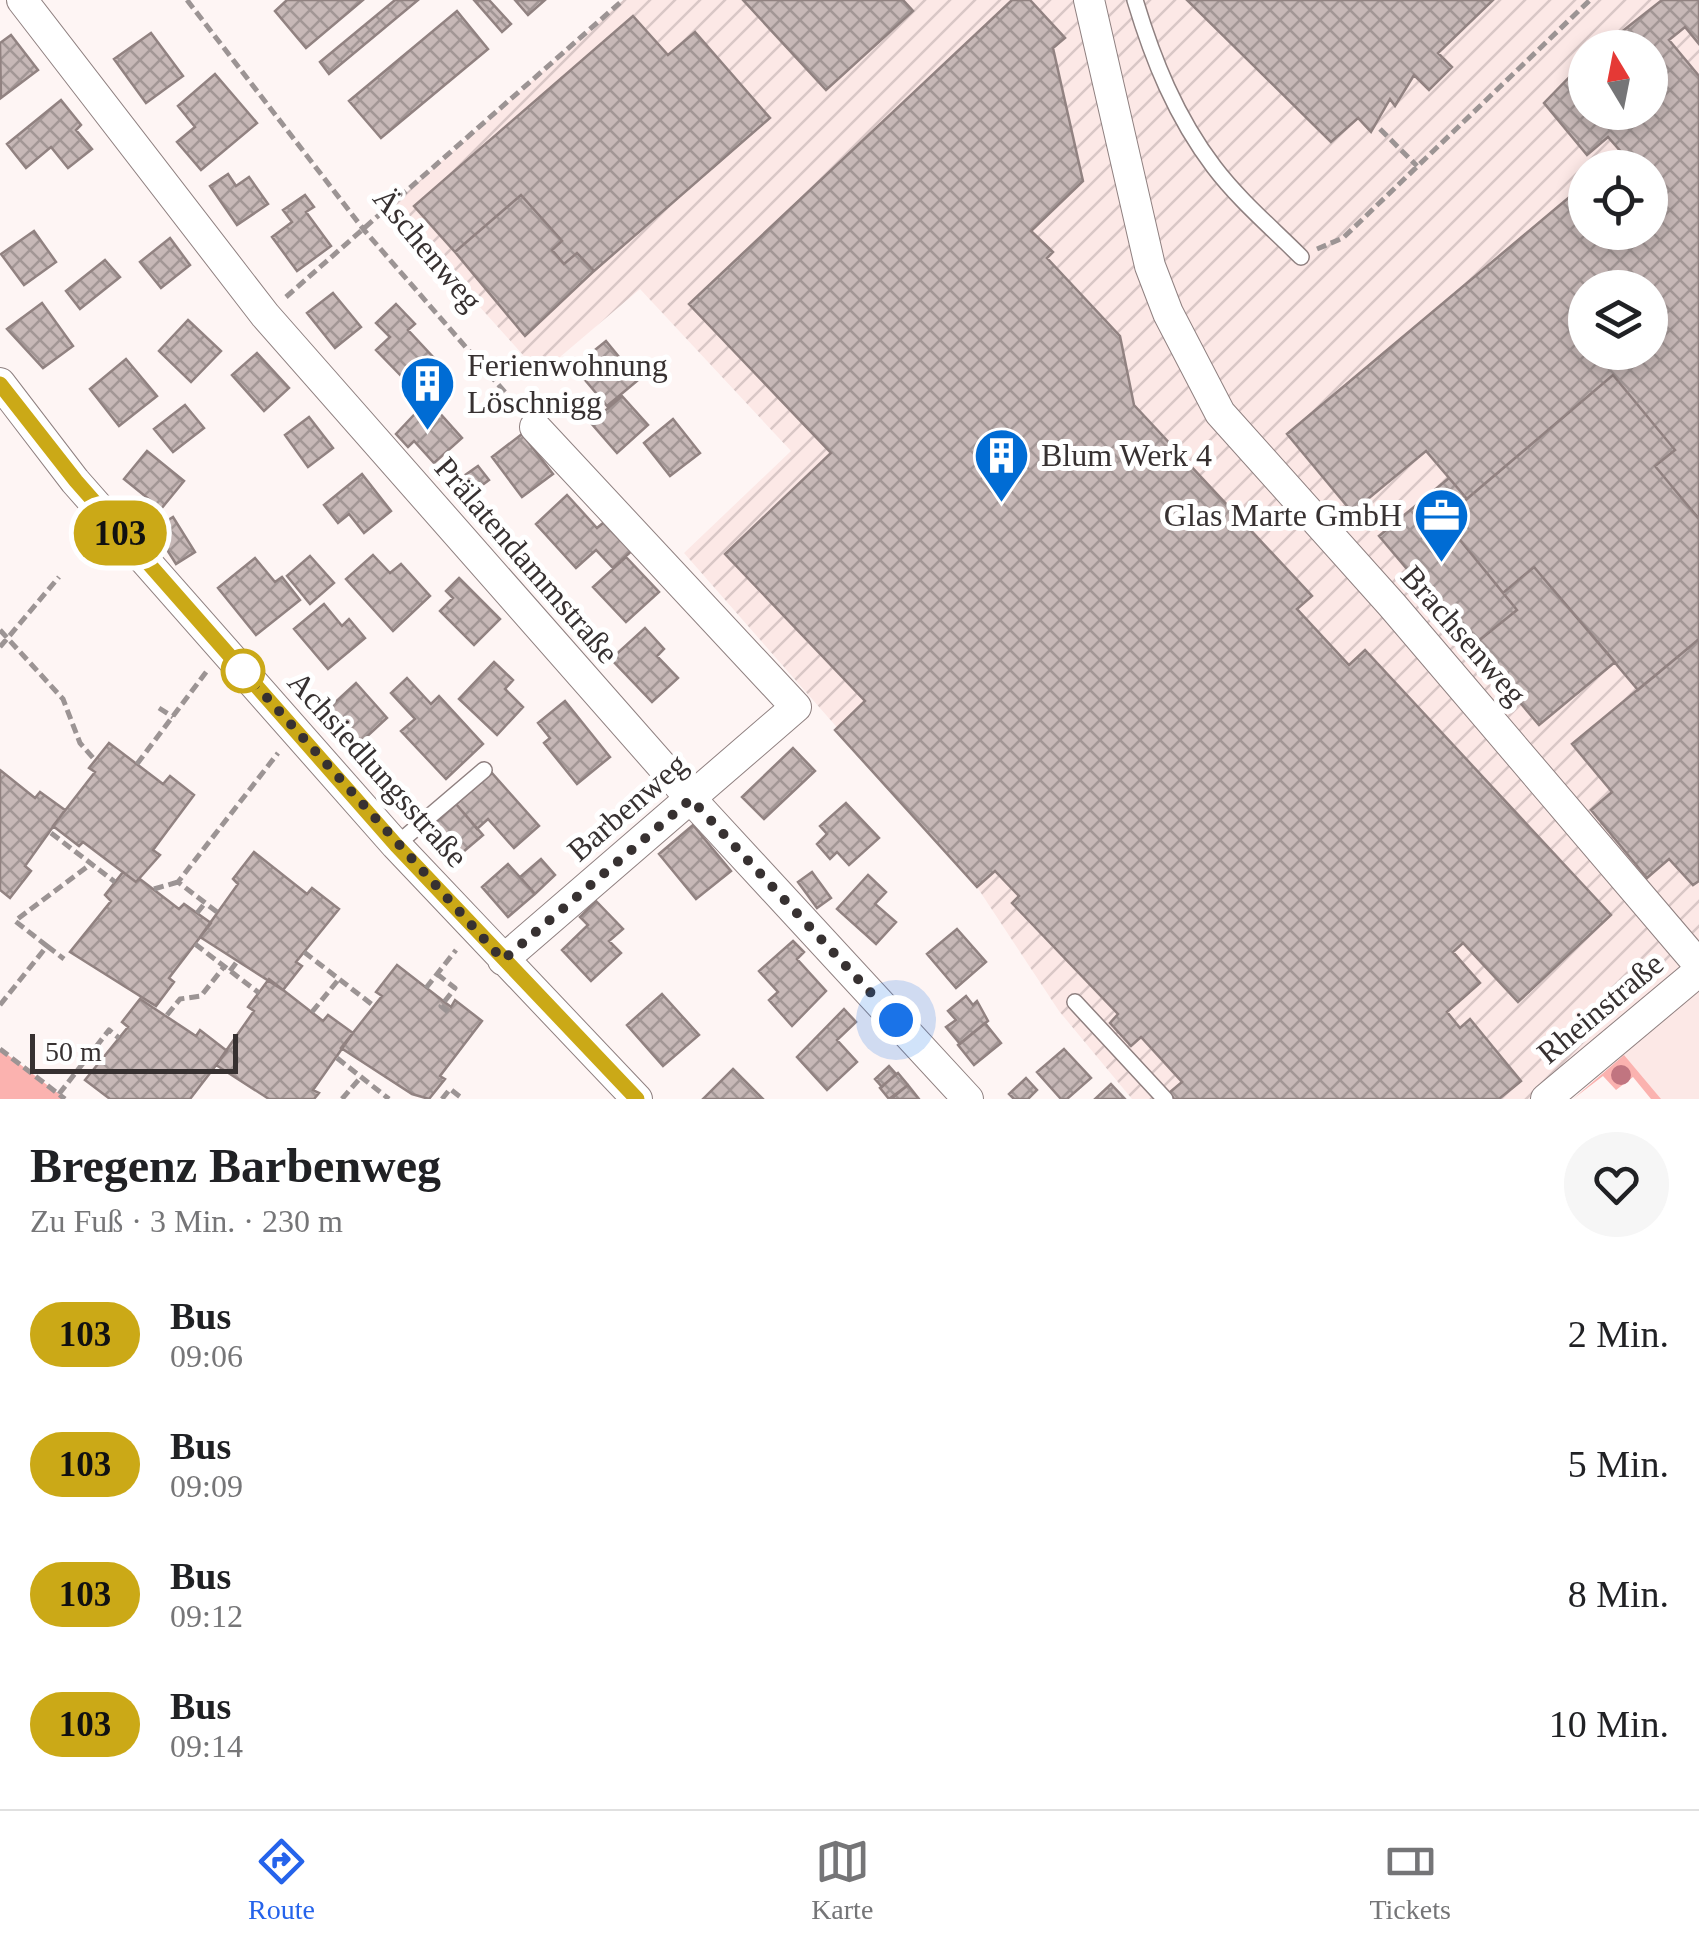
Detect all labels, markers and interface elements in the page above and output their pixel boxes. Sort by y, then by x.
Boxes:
north arrow [1568,30,1668,130]
map controls [1568,30,1668,370]
button: locate [1568,150,1668,250]
street label: Äschenweg [366,180,490,318]
button: layers [1568,270,1668,370]
place label: Ferienwohnung Löschnigg [467,347,668,420]
building icon: Ferienwohnung Löschnigg [398,353,458,432]
building icon: Blum Werk 4 [972,425,1032,504]
place label: Blum Werk 4 [1041,437,1212,473]
street label: Prälatendammstraße [428,450,626,670]
office icon: Glas Marte GmbH [1411,485,1471,564]
place label: Glas Marte GmbH [1164,497,1402,533]
line badge: 103 [62,500,178,566]
text: 103 [94,514,146,553]
street label: Brachsenweg [1394,558,1534,712]
unlabelled marker [222,650,264,692]
street label: Achsiedlungsstraße [281,664,475,874]
street label: Barbenweg [560,746,694,868]
street label: Rheinstraße [1530,945,1670,1071]
your location [871,995,921,1045]
scale bar [30,1029,238,1074]
text: 50 m [45,1036,102,1067]
button: heart [1564,1132,1669,1237]
text: Bregenz Barbenweg [30,1139,441,1192]
text: Zu Fuß · 3 Min. · 230 m [30,1203,343,1239]
text: Bus [170,1295,231,1337]
text: 2 Min. [1568,1313,1669,1355]
text: 103 [59,1315,111,1354]
text: 09:06 [170,1338,243,1374]
text: Bus [170,1425,231,1467]
text: 5 Min. [1568,1443,1669,1485]
text: 103 [59,1445,111,1484]
text: 09:09 [170,1468,243,1504]
text: Bus [170,1555,231,1597]
text: 8 Min. [1568,1573,1669,1615]
text: 103 [59,1575,111,1614]
text: 09:12 [170,1598,243,1634]
text: Bus [170,1685,231,1727]
text: 10 Min. [1549,1703,1669,1745]
text: 103 [59,1705,111,1744]
text: 09:14 [170,1728,243,1764]
tab: Route [248,1834,315,1926]
tab: Karte [811,1834,873,1926]
tab: Tickets [1369,1834,1451,1926]

